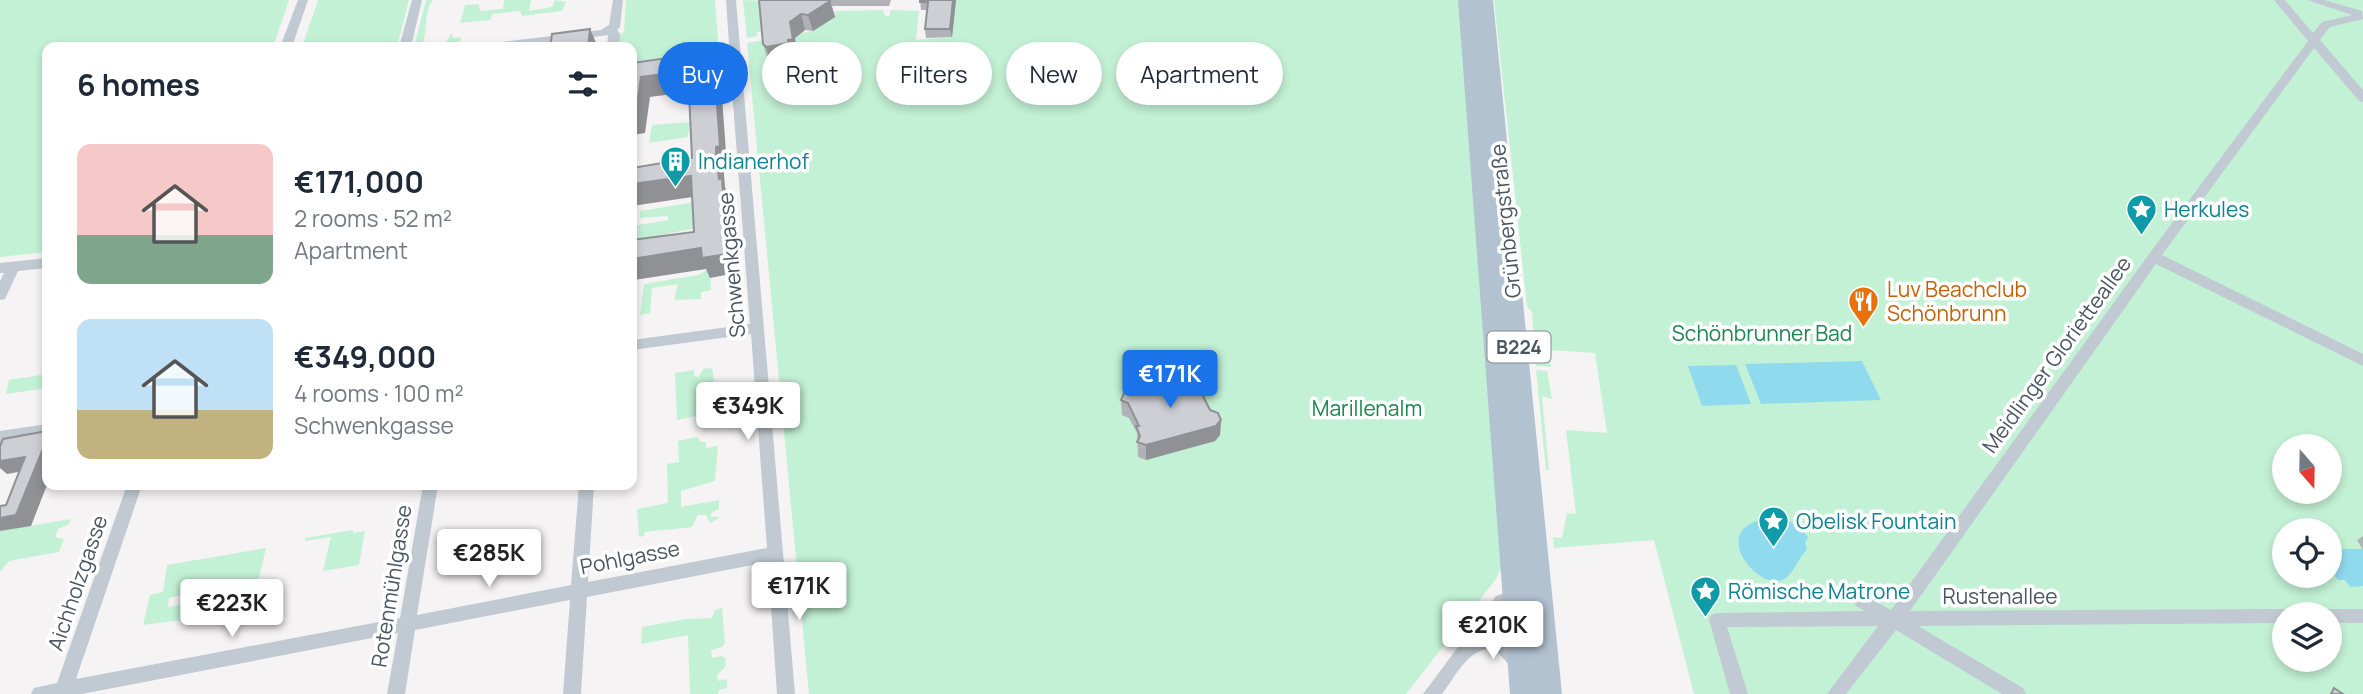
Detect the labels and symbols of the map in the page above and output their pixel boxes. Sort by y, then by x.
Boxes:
street label: Grünbergstraße [1483,143,1527,300]
building icon: Indianerhof [658,145,692,189]
place label: Indianerhof [698,147,809,175]
street label: Schwenkgasse [711,191,751,339]
place icon: Herkules [2124,193,2158,237]
place label: Herkules [2164,195,2249,223]
street label: Meidlinger Glorietteallee [1975,250,2137,458]
place label: Luv Beachclub Schönbrunn [1887,275,2027,327]
restaurant icon: Luv Beachclub Schönbrunn [1847,285,1881,329]
park label: Schönbrunner Bad [1672,319,1852,347]
road number: B224 [1488,332,1550,362]
pin: €171K [1121,350,1219,410]
pin: €349K [699,382,797,442]
park label: Marillenalm [1312,394,1422,422]
north arrow [2272,434,2342,504]
street label: Rotenmühlgasse [364,503,418,669]
place icon: Obelisk Fountain [1756,505,1790,549]
place label: Obelisk Fountain [1796,507,1956,535]
street label: Aichholzgasse [41,511,113,654]
pin: €285K [440,530,538,589]
street label: Pohlgasse [578,534,682,580]
pin: €171K [750,562,848,622]
place icon: Römische Matrone [1688,575,1722,619]
place label: Römische Matrone [1728,577,1910,605]
pin: €223K [183,580,281,639]
street label: Rustenallee [1942,582,2058,610]
pin: €210K [1444,602,1542,661]

